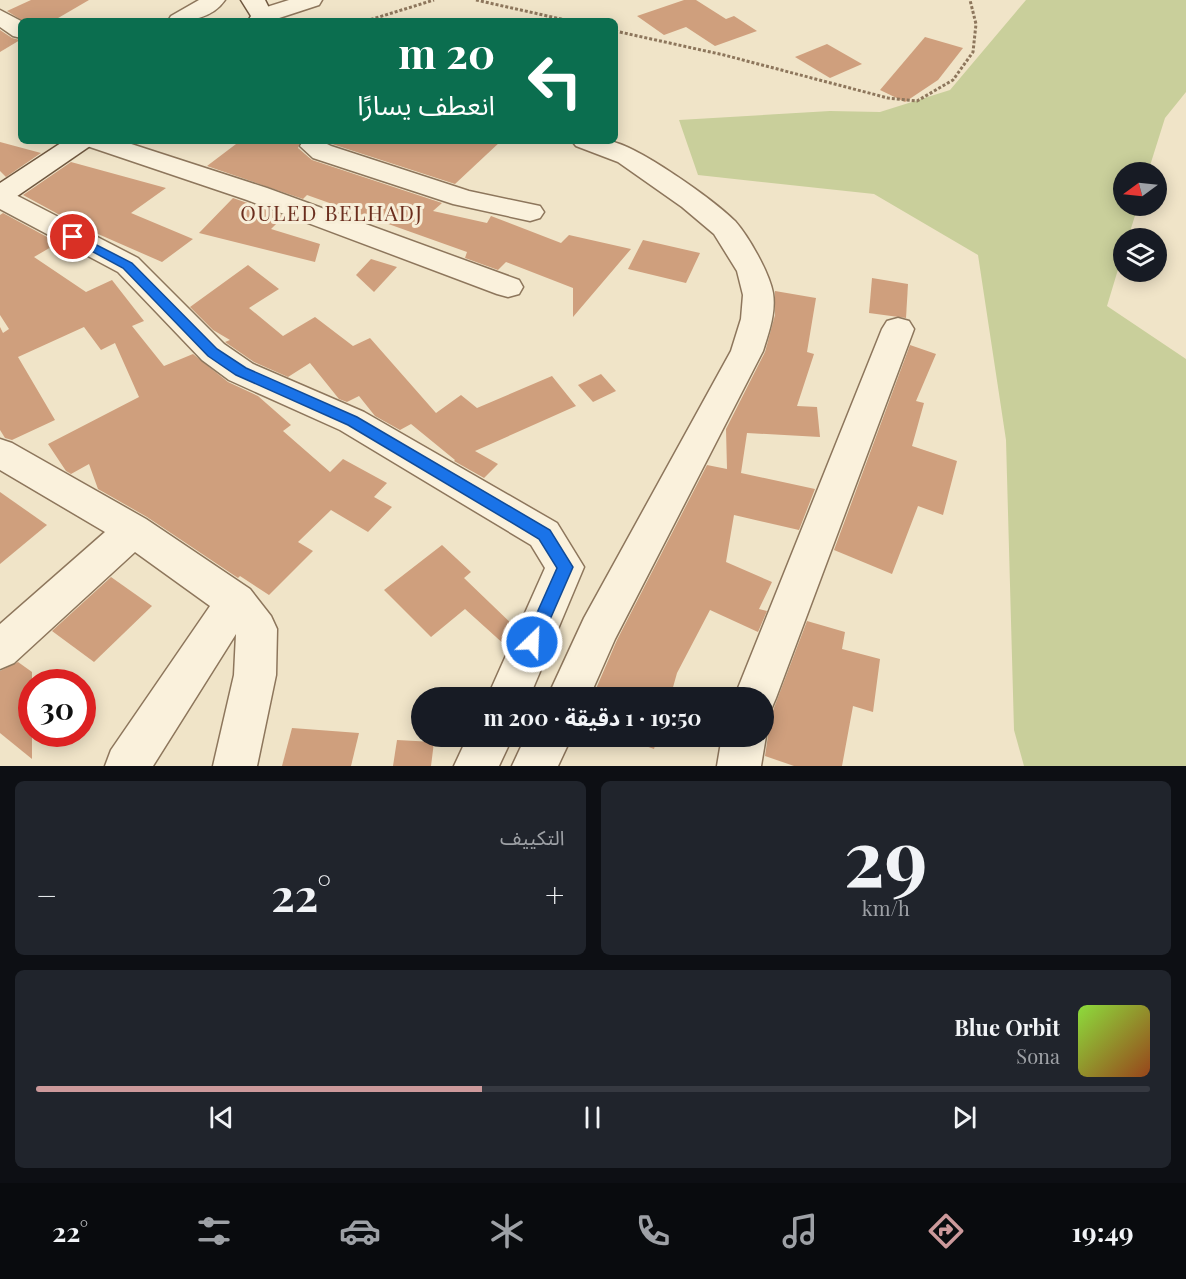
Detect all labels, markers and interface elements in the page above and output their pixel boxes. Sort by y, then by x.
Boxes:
text: 20 m [398,24,495,80]
icon: left [516,42,594,120]
text: انعطف يسارًا [357,86,495,122]
north arrow [1113,162,1167,216]
map controls [1113,162,1167,282]
district label: OULED BELHADJ [240,198,424,226]
pin [47,211,98,262]
icon: arrive [56,220,89,253]
button: layers [1113,228,1167,282]
position arrow [500,610,564,674]
speed limit sign: 30 [18,669,96,747]
text: 19:50 · 1 دقيقة · 200 m [484,702,701,732]
text: 29 [844,803,928,907]
text: التكييف [500,823,565,850]
text: 22° [271,863,331,923]
text: − [36,872,57,916]
text: + [545,872,564,916]
text: km/h [862,894,910,921]
text: Blue Orbit [954,1012,1060,1042]
text: Sona [1016,1042,1060,1069]
icon: previous [205,1101,238,1134]
icon: pause [576,1101,609,1134]
icon: next [948,1101,981,1134]
icon: filters [193,1210,235,1252]
icon: car [339,1210,381,1252]
icon: climate [486,1210,528,1252]
icon: phone [632,1210,674,1252]
icon: music [779,1210,821,1252]
icon: directions [925,1210,967,1252]
text: 22° [52,1213,88,1249]
text: 19:49 [1071,1213,1134,1249]

